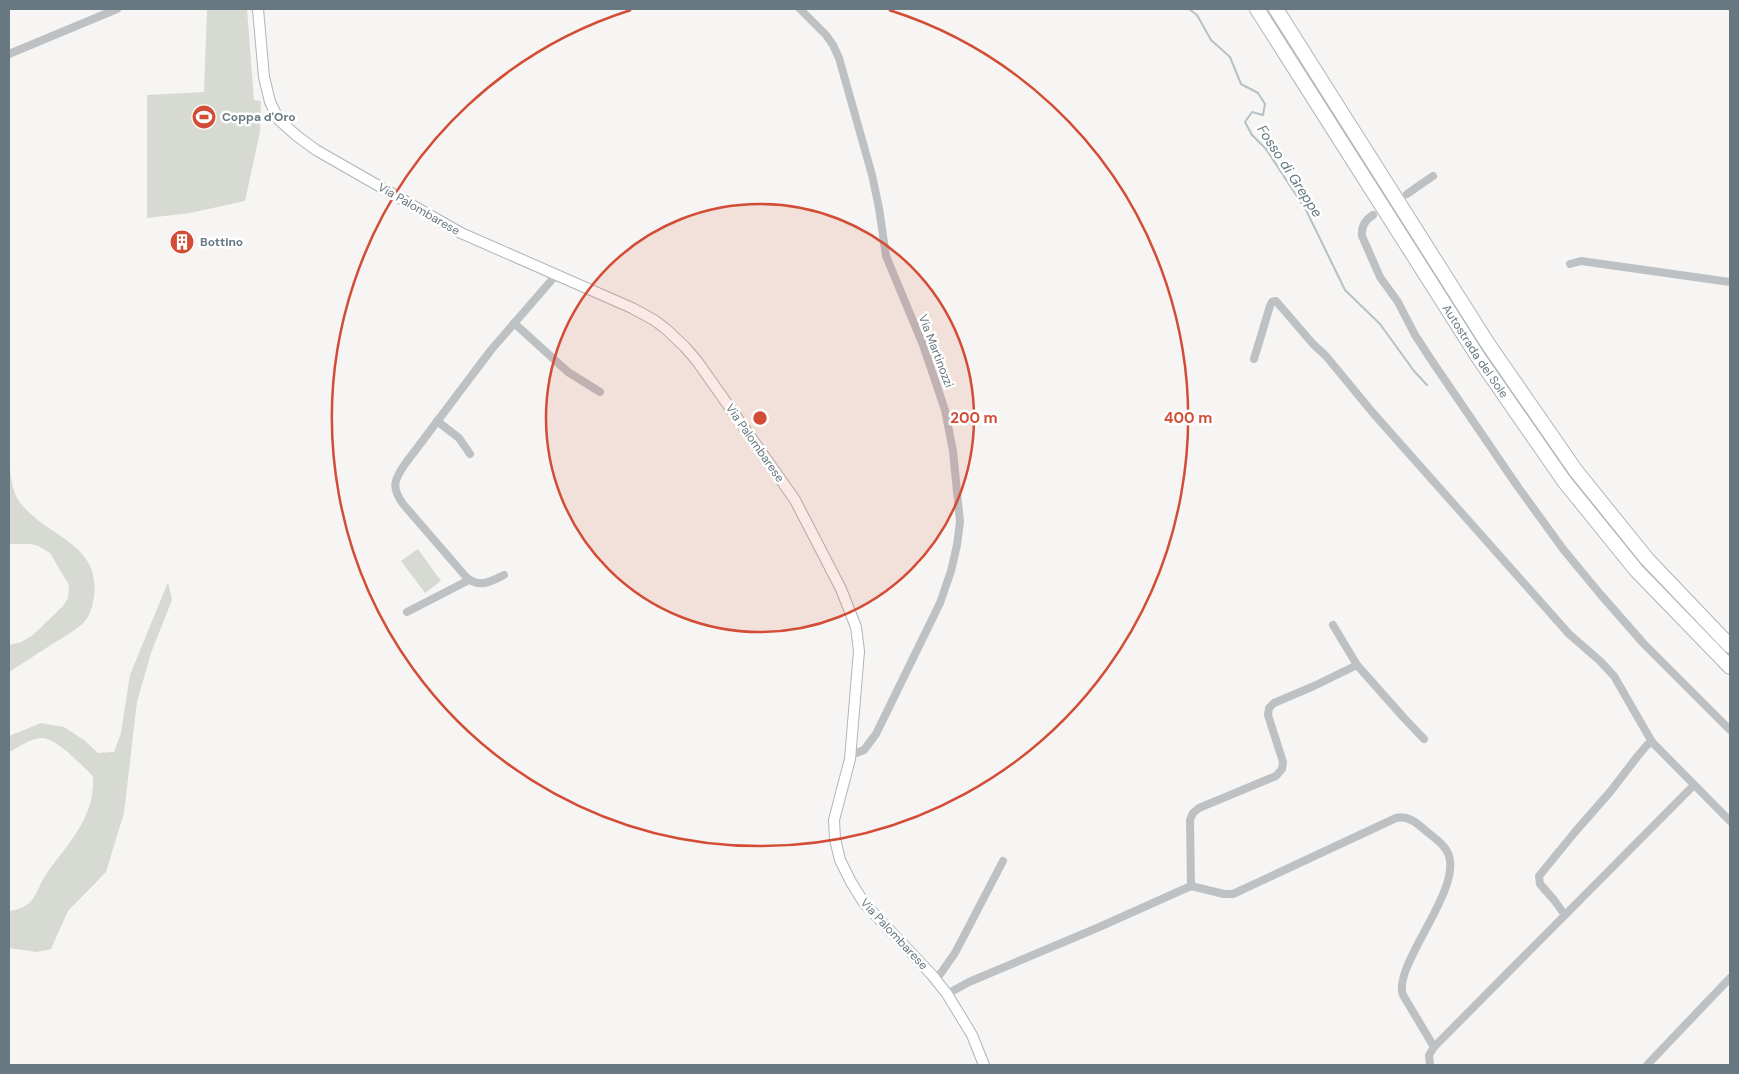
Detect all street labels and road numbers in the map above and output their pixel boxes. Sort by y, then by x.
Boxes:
street label: Via Palombarese [375,179,463,239]
street label: Autostrada del Sole [1439,301,1512,401]
street label: Via Martinozzi [915,312,957,390]
street label: Via Palombarese [722,401,788,486]
street label: Via Palombarese [857,895,931,973]

